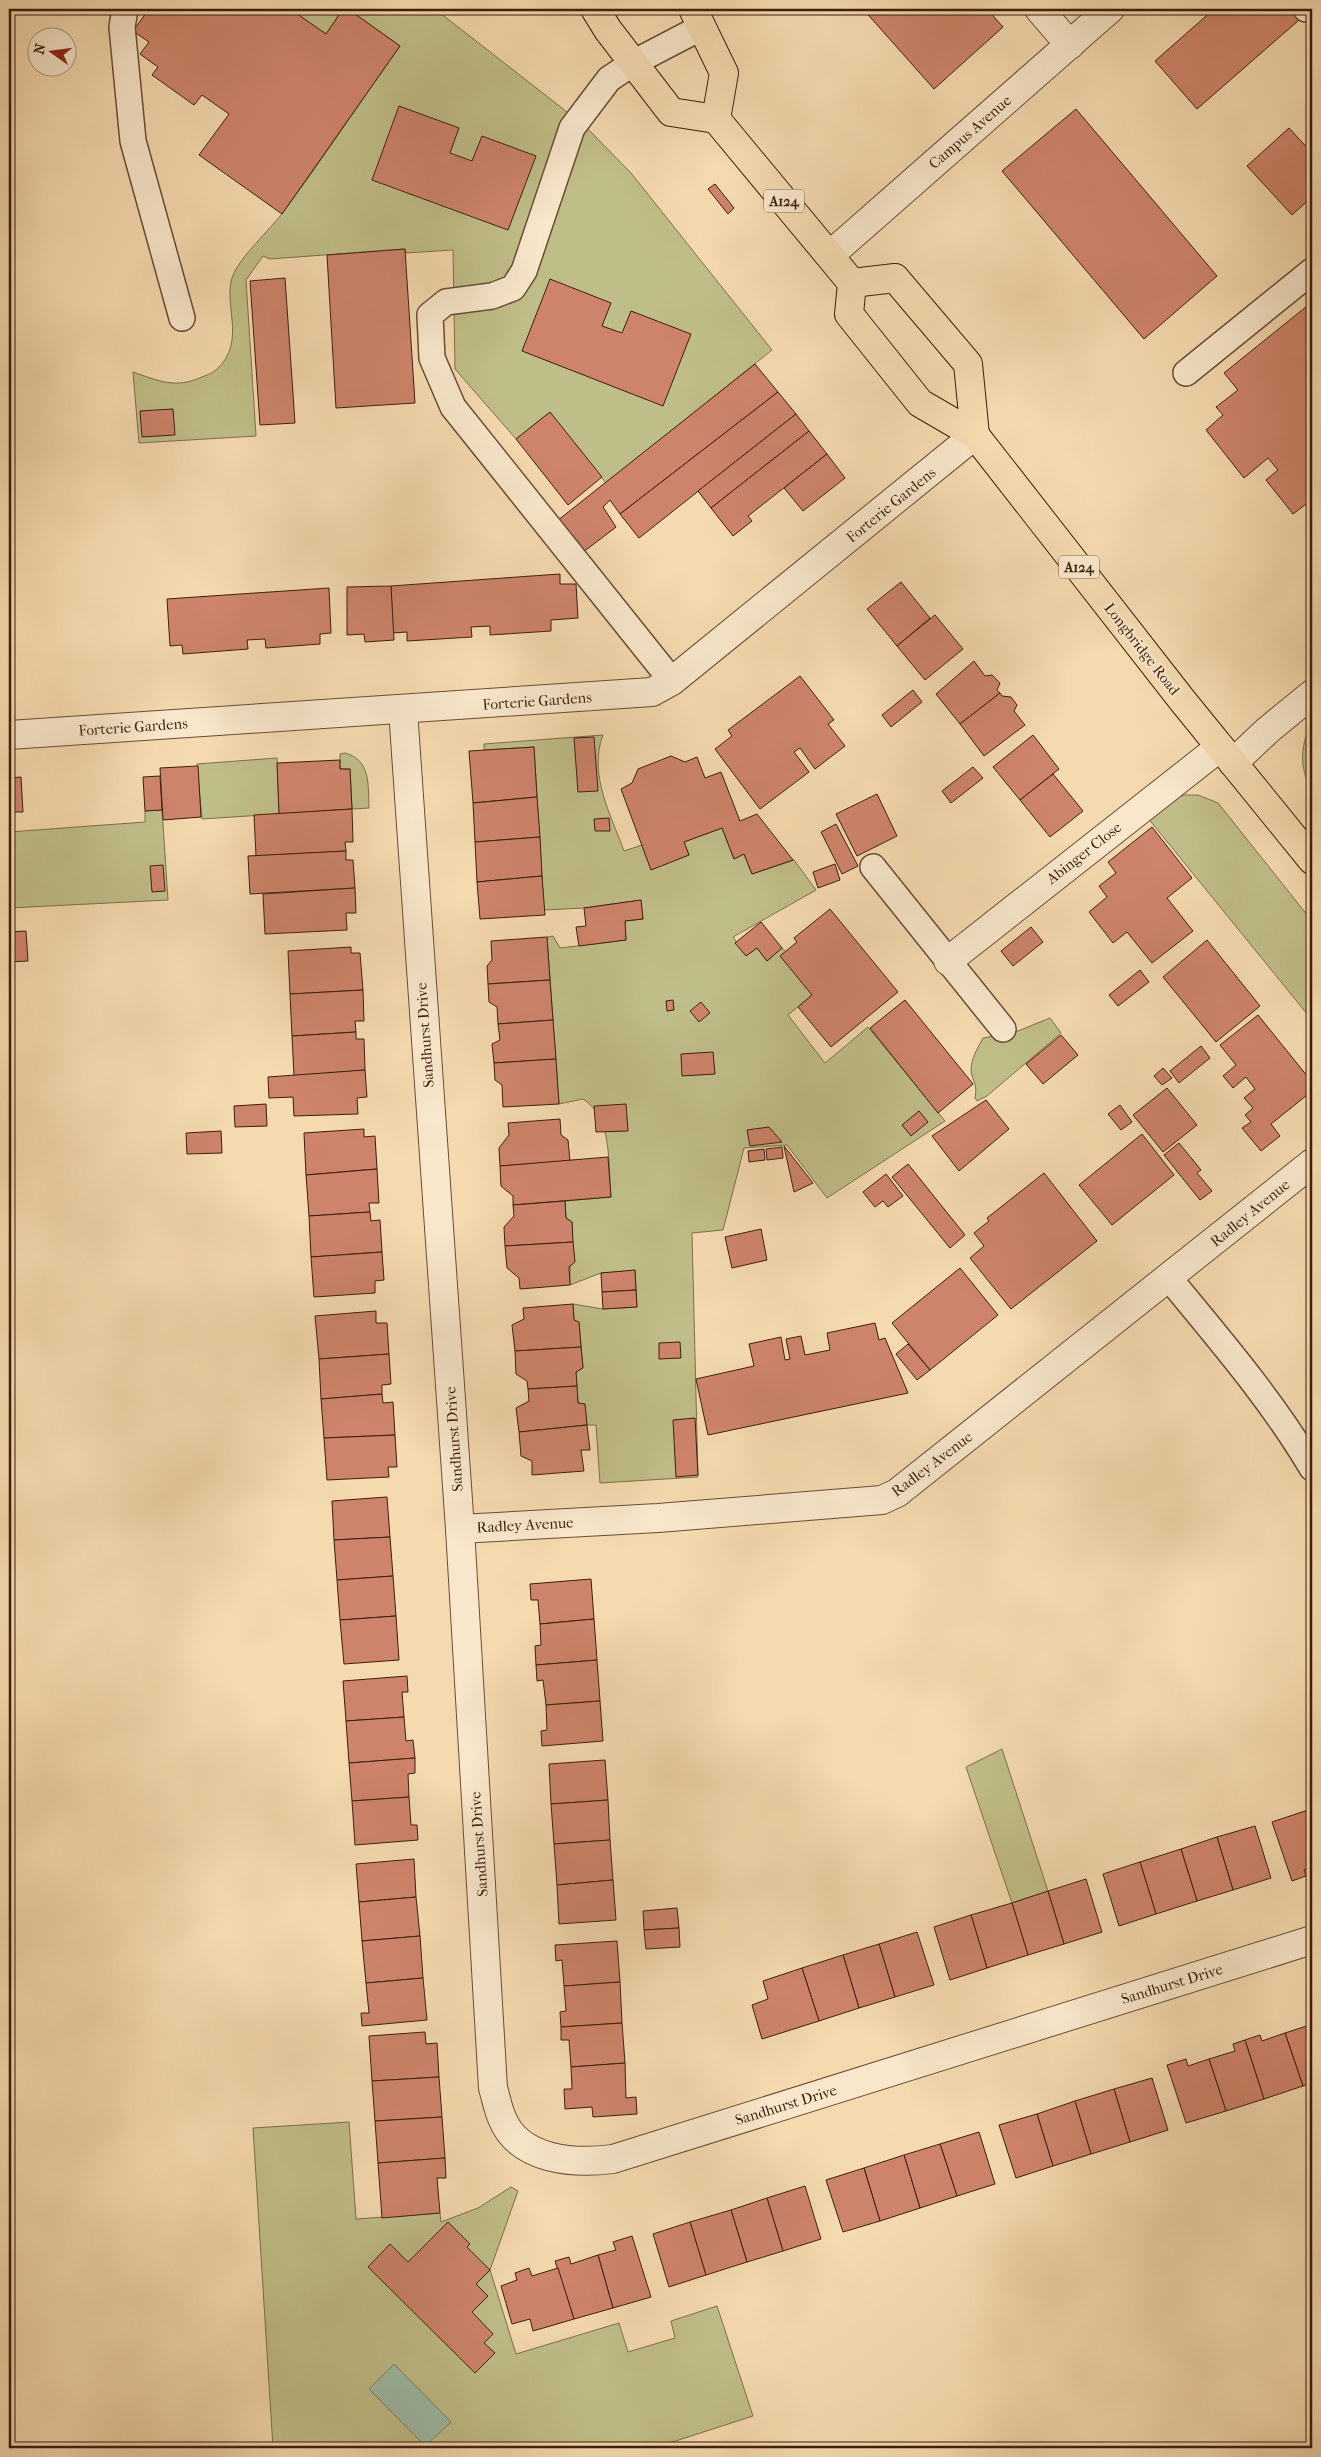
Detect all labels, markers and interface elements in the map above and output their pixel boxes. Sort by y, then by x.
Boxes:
north arrow [28,28,78,78]
text: N [30,41,49,56]
street label: Campus Avenue [925,91,1015,173]
road number: A124 [764,190,804,212]
street label: Forterie Gardens [843,463,940,546]
road number: A124 [1059,556,1099,578]
street label: Longbridge Road [1100,599,1184,699]
street label: Forterie Gardens [482,688,593,714]
street label: Forterie Gardens [78,714,189,740]
street label: Abinger Close [1042,818,1126,889]
street label: Sandhurst Drive [412,981,438,1088]
street label: Radley Avenue [1207,1175,1294,1251]
street label: Sandhurst Drive [441,1385,467,1492]
street label: Radley Avenue [888,1427,977,1500]
street label: Radley Avenue [476,1513,575,1537]
street label: Sandhurst Drive [466,1790,492,1897]
street label: Sandhurst Drive [1119,1960,1226,2008]
street label: Sandhurst Drive [733,2081,840,2129]

